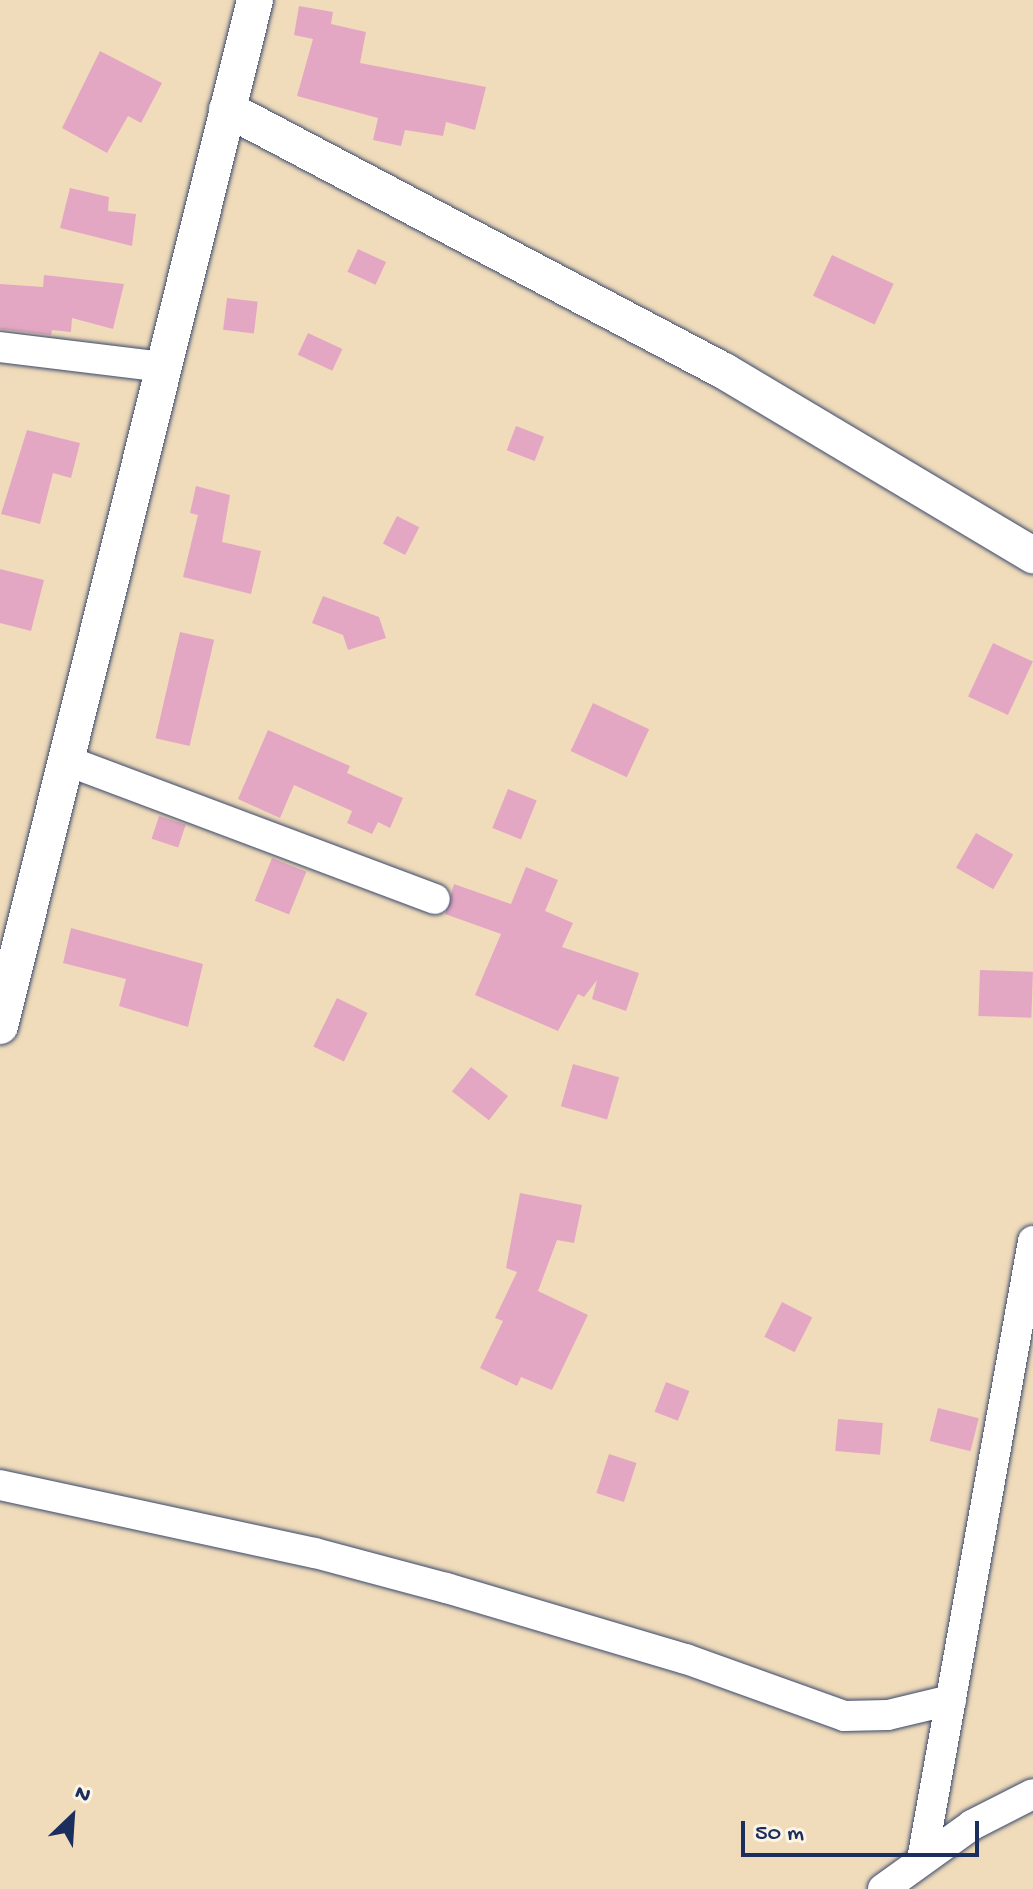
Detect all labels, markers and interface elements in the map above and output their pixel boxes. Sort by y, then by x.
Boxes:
north arrow [32,1777,112,1857]
text: N [70,1780,94,1810]
scale bar [745,1805,983,1855]
text: 50 m [755,1820,804,1849]

